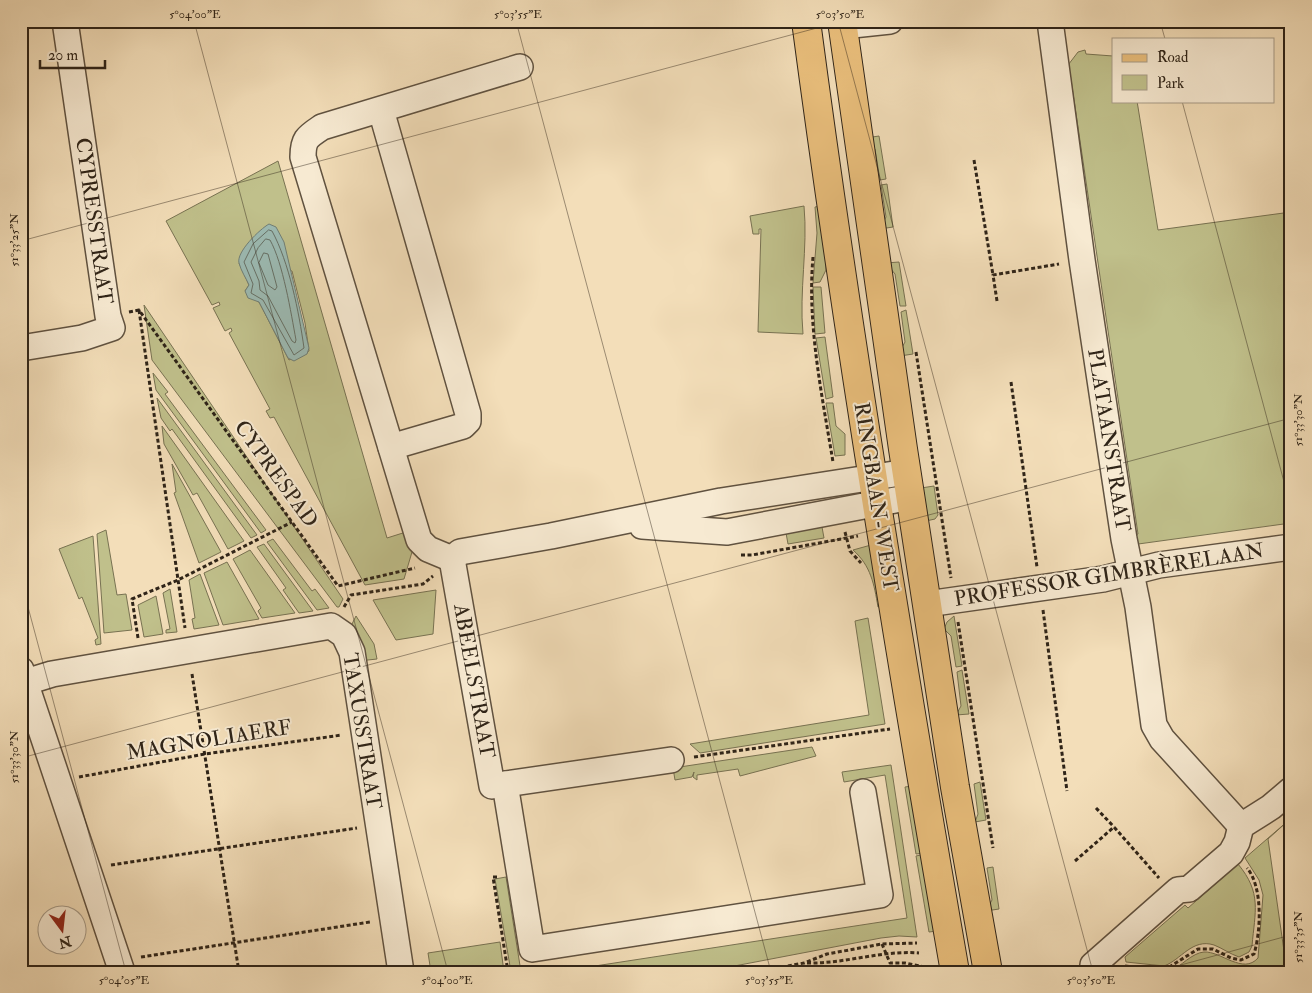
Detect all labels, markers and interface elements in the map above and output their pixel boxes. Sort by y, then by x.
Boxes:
text: 5°04'00"E [169,7,221,22]
text: 5°03'55"E [494,7,542,22]
text: 5°03'50"E [816,7,865,22]
scale bar [40,38,105,70]
legend [1112,38,1274,102]
text: 20 m [48,46,78,65]
text: Road [1157,48,1189,67]
text: Park [1157,74,1184,93]
street label: CYPRESSTRAAT [69,136,119,306]
text: 51°33'25"N [7,213,22,267]
street label: PLATAANSTRAAT [1081,347,1137,534]
text: 51°33'30"N [1291,393,1306,446]
street label: RINGBAAN-WEST [848,400,904,594]
street label: CYPRESPAD [228,415,324,533]
street label: PROFESSOR GIMBRÈRELAAN [952,537,1266,613]
street label: ABEELSTRAAT [447,601,501,761]
street label: TAXUSSTRAAT [336,651,388,811]
street label: MAGNOLIAERF [125,714,293,766]
text: 51°33'30"N [7,730,22,783]
north arrow [38,906,88,956]
text: 51°33'35"N [1291,911,1306,963]
text: N [57,932,74,952]
text: 5°04'05"E [99,973,150,988]
text: 5°04'00"E [421,973,473,988]
text: 5°03'55"E [745,973,793,988]
text: 5°03'50"E [1067,973,1116,988]

